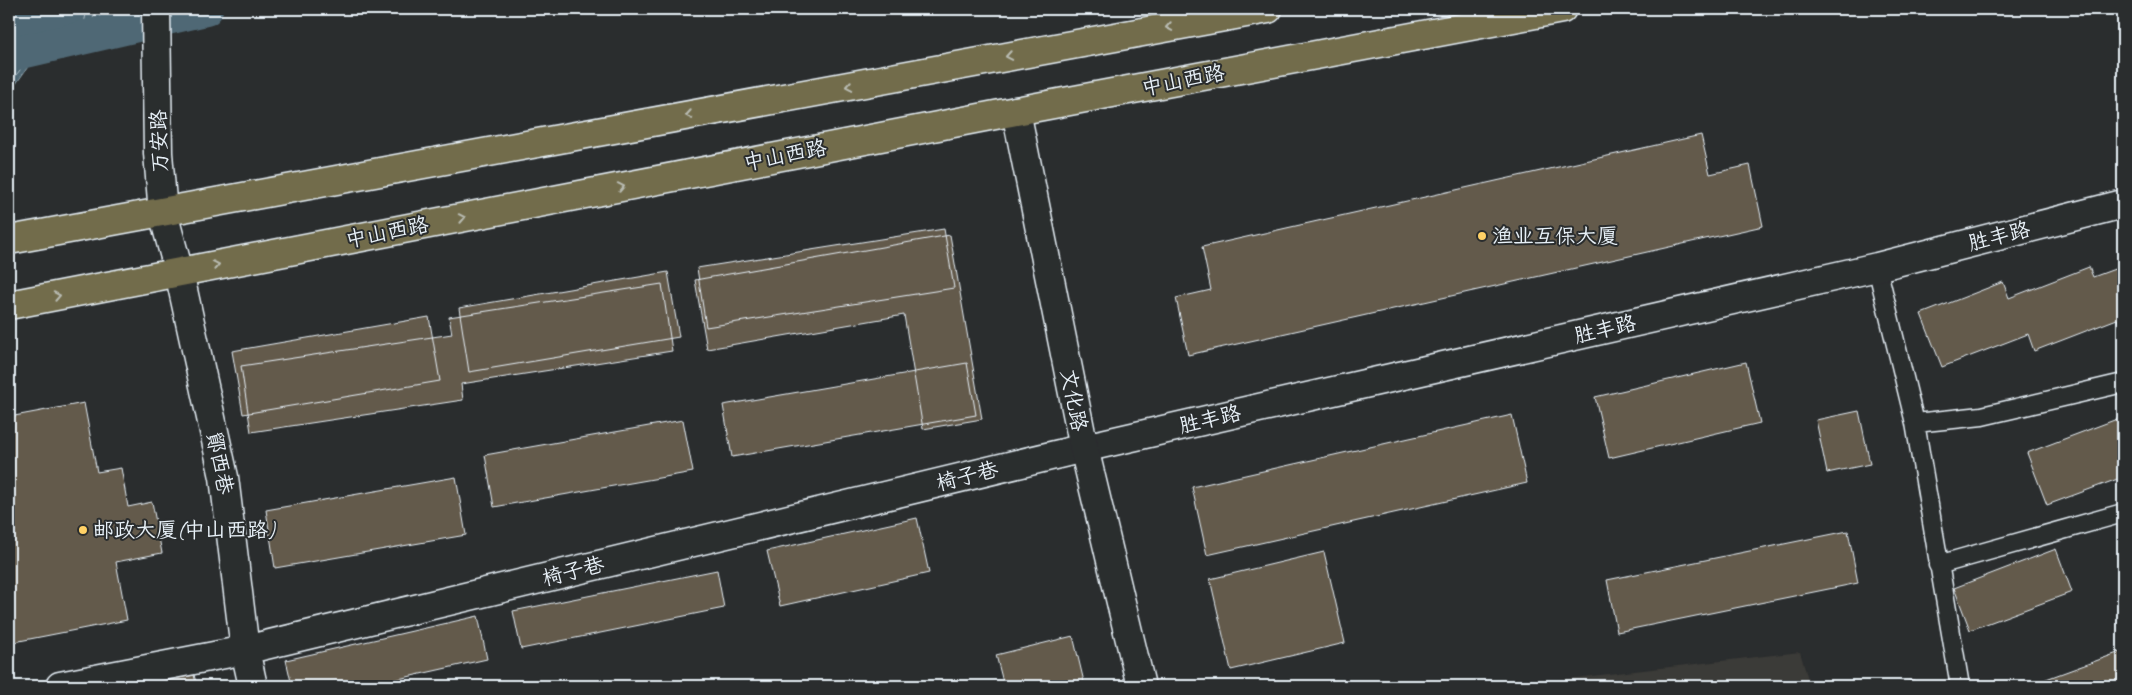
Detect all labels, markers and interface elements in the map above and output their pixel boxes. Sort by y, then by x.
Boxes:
one-way arrow [1164,21,1173,32]
one-way arrow [1004,51,1013,61]
street label: 中山西路 [1139,59,1227,101]
one-way arrow [845,80,853,91]
street label: 万安路 [145,109,173,173]
one-way arrow [685,110,694,120]
street label: 中山西路 [741,134,829,176]
one-way arrow [617,182,626,193]
street label: 中山西路 [343,211,431,253]
one-way arrow [457,213,466,223]
street label: 胜丰路 [1965,216,2033,256]
place label: 渔业互保大厦 [1492,223,1618,249]
marker: 渔业互保大厦 [1476,230,1488,242]
one-way arrow [212,260,221,270]
one-way arrow [52,291,61,301]
street label: 胜丰路 [1571,309,1639,349]
street label: 文化路 [1055,367,1093,433]
street label: 胜丰路 [1176,399,1244,439]
street label: 鄮西巷 [201,430,239,496]
street label: 椅子巷 [933,456,1001,496]
place label: 邮政大厦(中山西路) [93,517,276,543]
marker: 邮政大厦(中山西路) [77,524,89,536]
street label: 椅子巷 [539,551,607,591]

